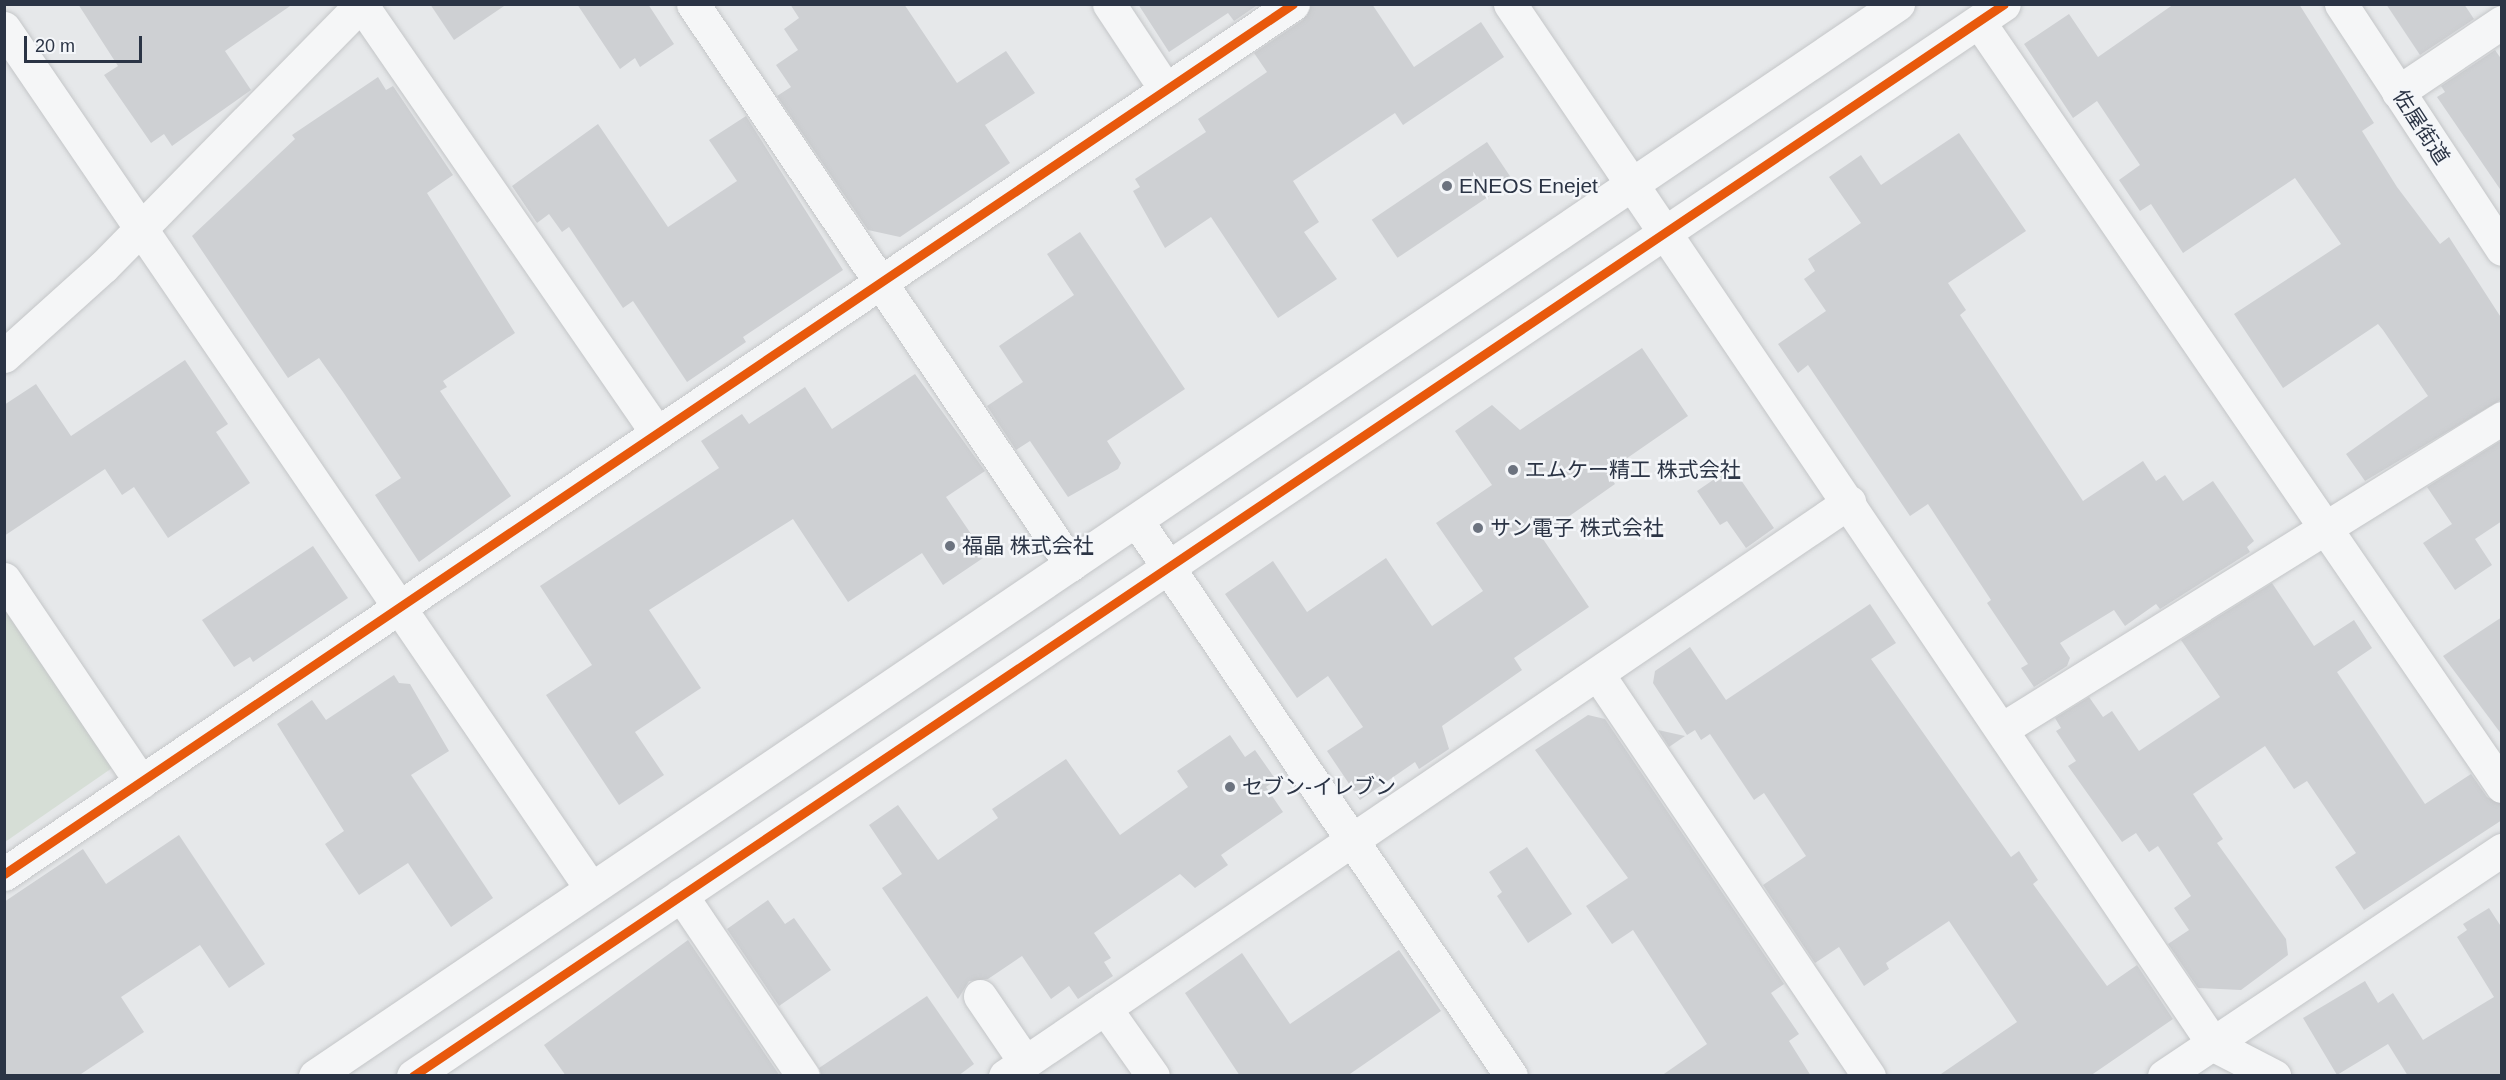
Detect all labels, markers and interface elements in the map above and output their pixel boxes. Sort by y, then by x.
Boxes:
scale bar [27,24,146,62]
text: 20 m [35,36,75,56]
street label: 佐屋街道 [2388,85,2454,169]
place label: ENEOS Enejet [1459,173,1598,199]
marker: ENEOS Enejet [1440,179,1454,193]
place label: エムケー精工 株式会社 [1525,457,1741,483]
marker: エムケー精工 株式会社 [1506,463,1520,477]
place label: サン電子 株式会社 [1490,515,1664,541]
marker: サン電子 株式会社 [1471,521,1485,535]
place label: 福晶 株式会社 [962,533,1094,559]
marker: 福晶 株式会社 [943,539,957,553]
place label: セブン-イレブン [1242,774,1396,800]
marker: セブン-イレブン [1223,780,1237,794]

